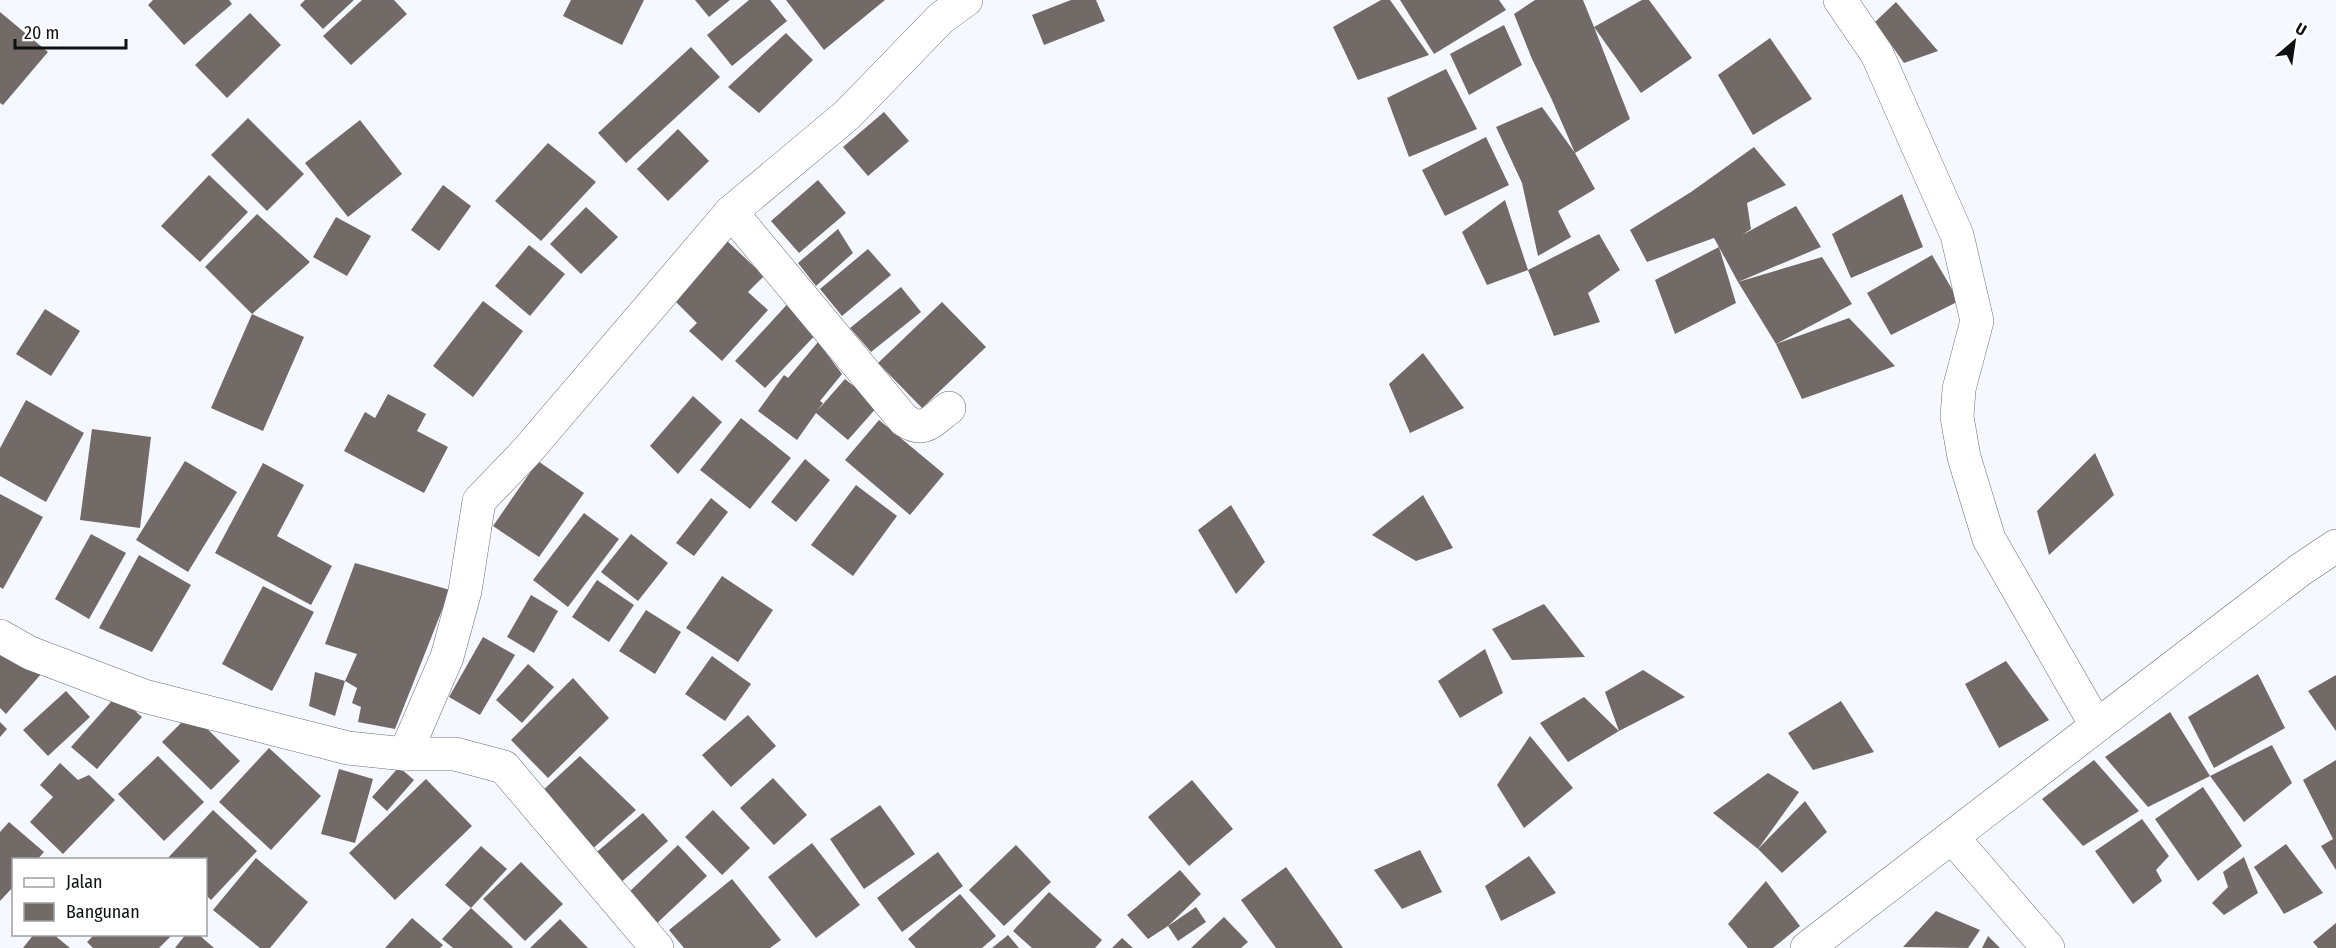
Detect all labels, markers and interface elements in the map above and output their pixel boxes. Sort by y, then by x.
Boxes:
scale bar [15,12,126,50]
north arrow [2264,12,2324,72]
text: U [2292,19,2310,40]
text: 20 m [24,22,59,44]
legend [12,858,207,936]
text: Jalan [66,871,103,893]
text: Bangunan [66,901,140,923]

